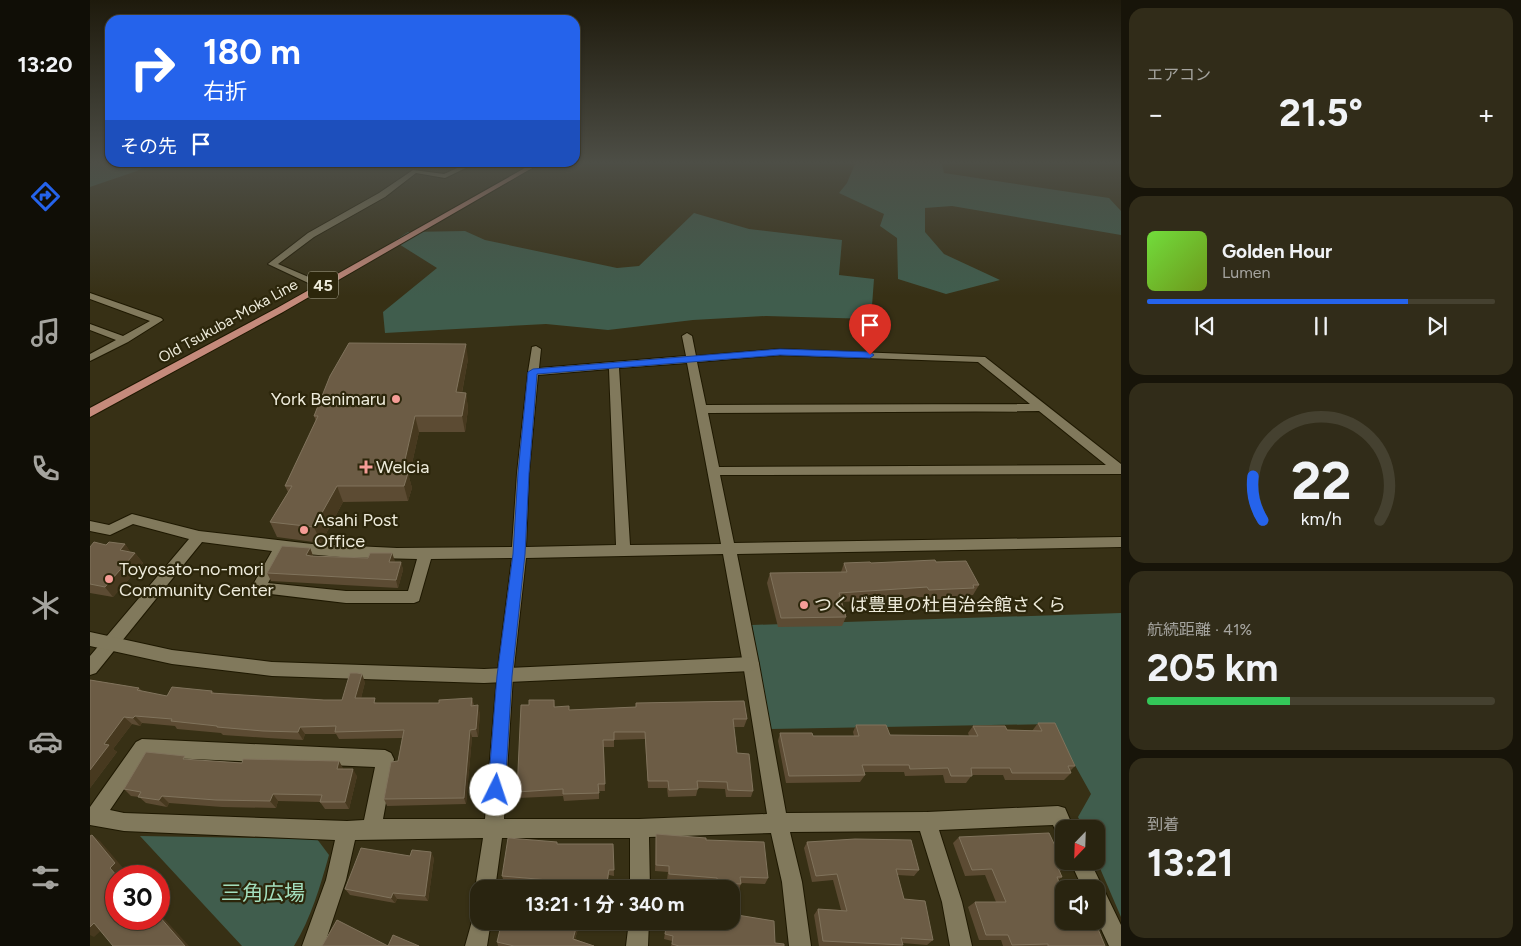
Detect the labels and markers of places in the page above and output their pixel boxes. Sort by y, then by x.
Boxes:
pin [849,304,891,355]
place label: York Benimaru [271,388,386,410]
marker: York Benimaru [390,393,402,405]
place label: Welcia [376,456,429,478]
marker: Welcia [360,461,372,473]
place label: Asahi Post Office [314,509,398,552]
marker: Asahi Post Office [298,524,310,536]
place label: Toyosato-no-mori Community Center [119,558,274,601]
marker: Toyosato-no-mori Community Center [103,573,115,585]
place label: つくば豊里の杜自治会館さくら [814,594,1066,616]
marker: つくば豊里の杜自治会館さくら [798,599,810,611]

